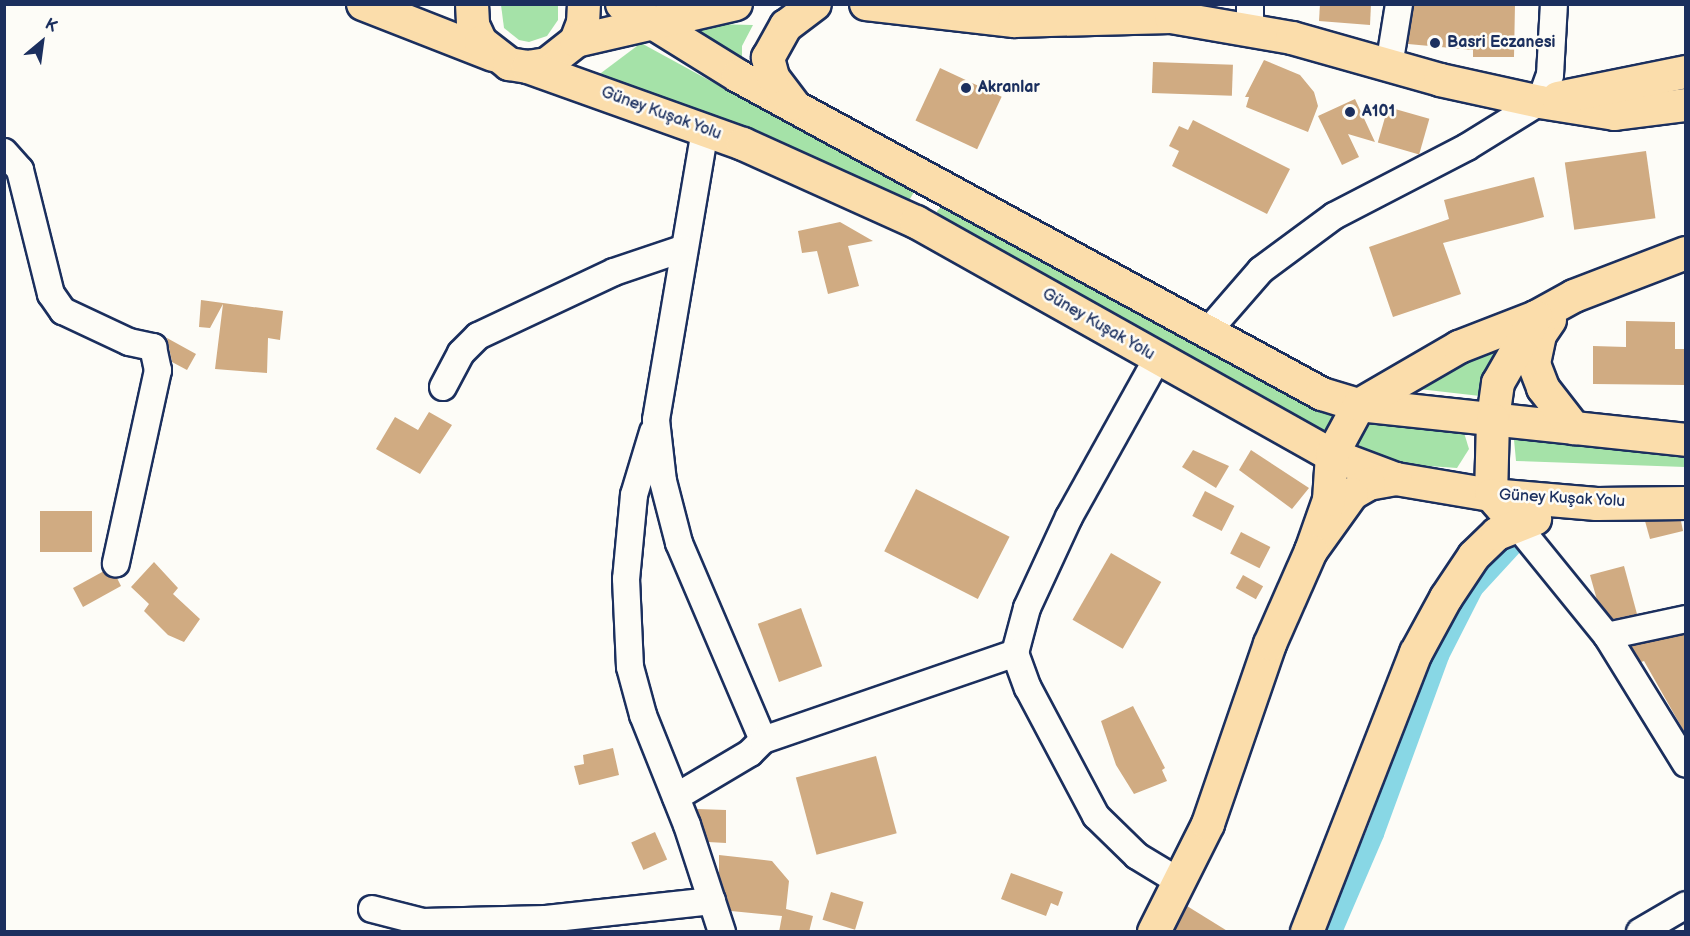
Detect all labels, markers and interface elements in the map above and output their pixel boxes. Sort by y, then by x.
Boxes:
north arrow [12,12,72,72]
text: K [42,15,60,37]
place label: Basri Eczanesi [1447,33,1555,53]
marker: Basri Eczanesi [1428,36,1442,50]
place label: Akranlar [978,78,1040,98]
marker: Akranlar [959,81,973,95]
street label: Güney Kuşak Yolu [597,83,725,145]
place label: A101 [1362,102,1395,122]
marker: A101 [1343,105,1357,119]
street label: Güney Kuşak Yolu [1038,285,1158,365]
street label: Güney Kuşak Yolu [1497,486,1627,512]

